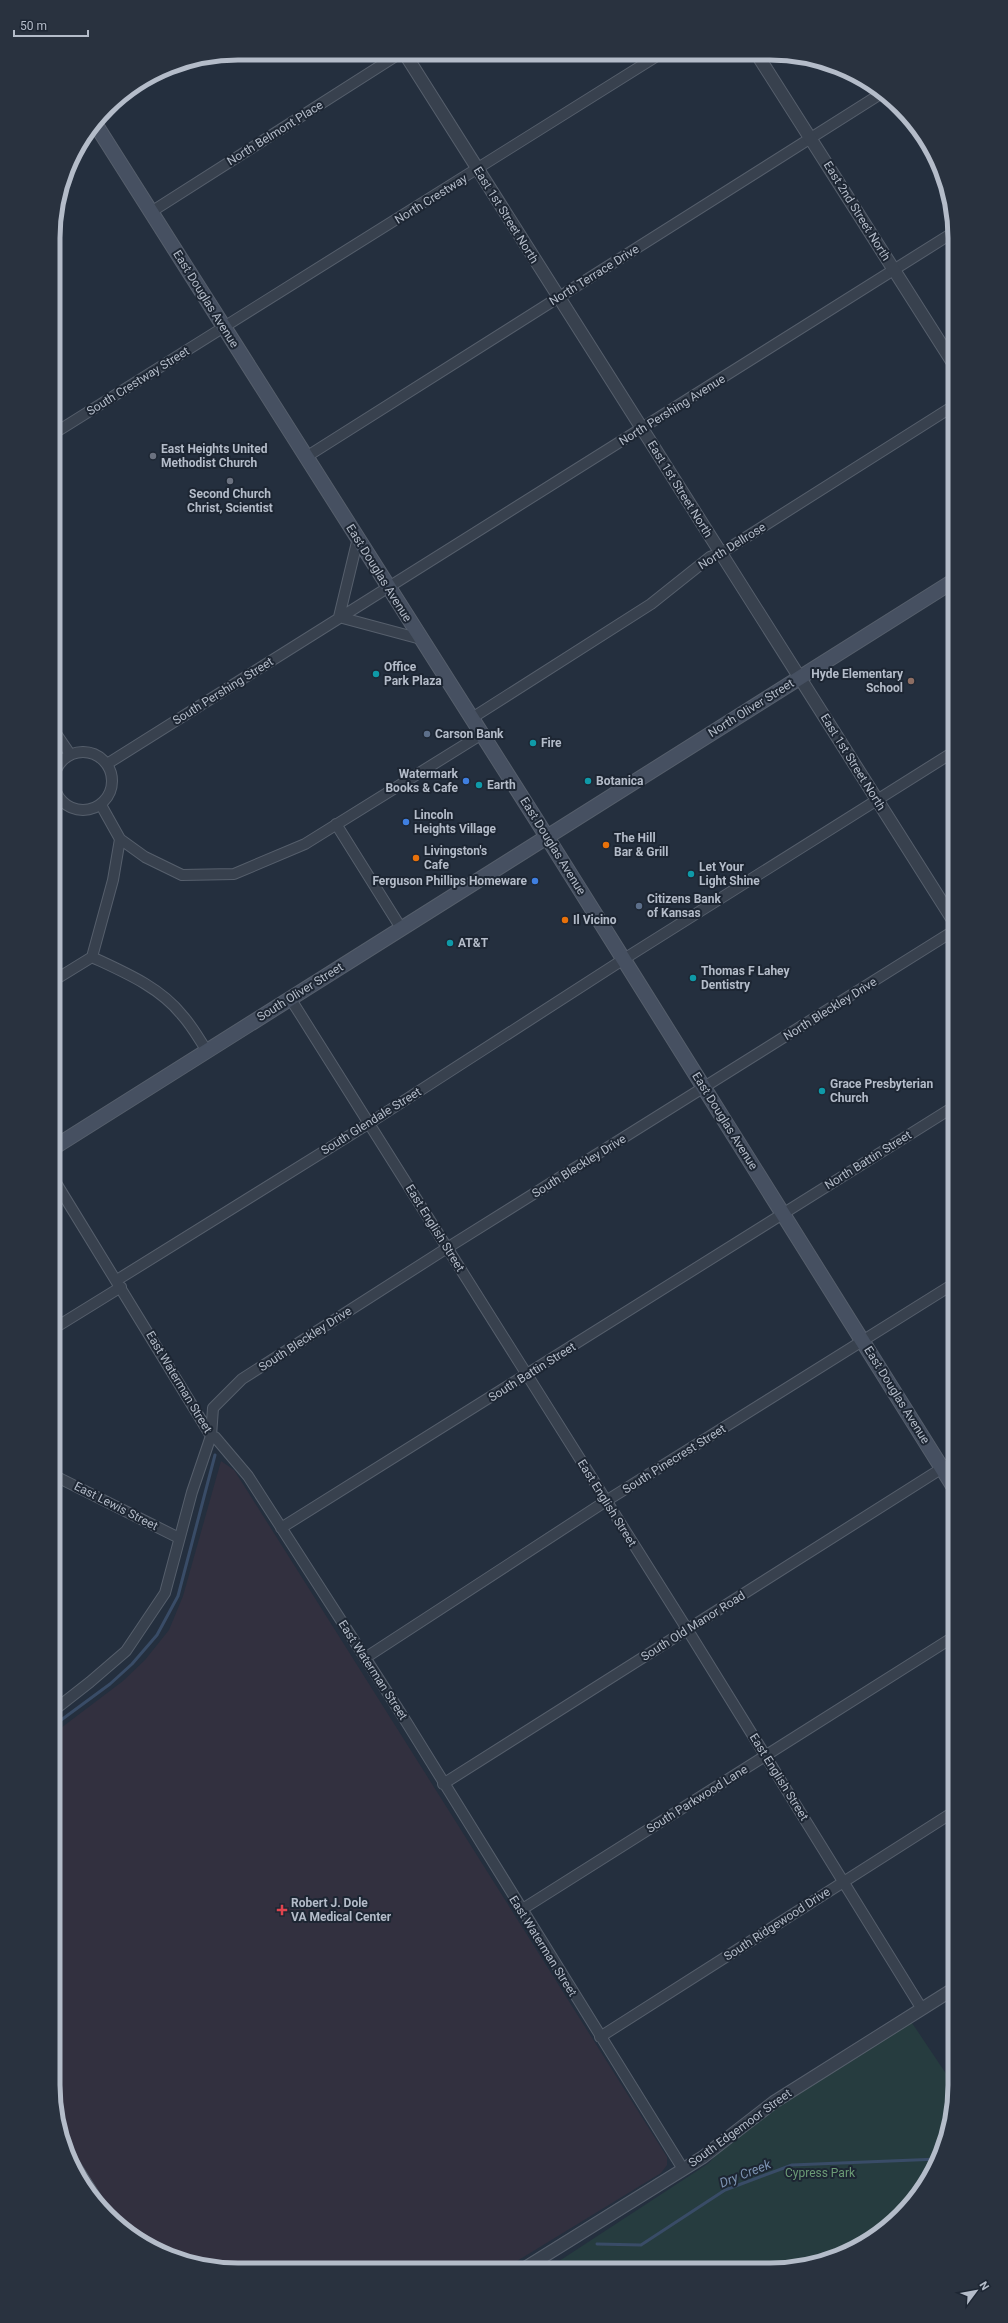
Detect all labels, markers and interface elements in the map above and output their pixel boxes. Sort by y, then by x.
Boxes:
scale bar [14,12,88,38]
text: 50 m [20,19,47,33]
street label: North Belmont Place [224,98,326,168]
street label: East 2nd Street North [821,159,893,263]
street label: East 1st Street North [471,164,541,266]
street label: North Crestway [392,171,470,227]
street label: North Terrace Drive [547,242,641,308]
street label: East Douglas Avenue [170,248,242,350]
street label: South Crestway Street [84,344,192,418]
street label: North Pershing Avenue [616,372,728,448]
street label: East 1st Street North [645,438,715,540]
place label: East Heights United Methodist Church [161,442,268,470]
marker: East Heights United Methodist Church [148,451,158,461]
marker: Second Church Christ, Scientist [225,476,235,486]
place label: Second Church Christ, Scientist [187,487,273,515]
street label: North Dellrose [696,520,768,572]
street label: East Douglas Avenue [343,522,415,624]
street label: South Pershing Street [170,654,276,728]
place label: Office Park Plaza [384,660,442,688]
place label: Hyde Elementary School [811,667,904,695]
marker: Office Park Plaza [371,669,381,679]
street label: North Oliver Street [706,676,796,740]
marker: Hyde Elementary School [906,676,916,686]
street label: East 1st Street North [818,711,888,813]
place label: Carson Bank [435,727,504,741]
marker: Carson Bank [422,729,432,739]
place label: Fire [541,736,562,750]
marker: Fire [528,738,538,748]
place label: Watermark Books & Cafe [385,767,459,795]
place label: Botanica [596,774,644,788]
marker: Watermark Books & Cafe [461,776,471,786]
marker: Botanica [583,776,593,786]
place label: Earth [487,778,516,792]
marker: Earth [474,780,484,790]
street label: East Douglas Avenue [517,795,589,897]
place label: Lincoln Heights Village [414,808,497,836]
marker: Lincoln Heights Village [401,817,411,827]
place label: The Hill Bar & Grill [614,831,668,859]
marker: The Hill Bar & Grill [601,840,611,850]
place label: Livingston's Cafe [424,844,487,872]
marker: Livingston's Cafe [411,853,421,863]
place label: Let Your Light Shine [699,860,760,888]
marker: Let Your Light Shine [686,869,696,879]
place label: Ferguson Phillips Homeware [372,874,528,888]
marker: Ferguson Phillips Homeware [530,876,540,886]
place label: Citizens Bank of Kansas [647,892,721,920]
marker: Citizens Bank of Kansas [634,901,644,911]
place label: Il Vicino [573,913,617,927]
marker: Il Vicino [560,915,570,925]
place label: AT&T [458,936,489,950]
marker: AT&T [445,938,455,948]
street label: South Oliver Street [254,960,346,1024]
place label: Thomas F Lahey Dentistry [701,964,791,992]
marker: Thomas F Lahey Dentistry [688,973,698,983]
street label: North Bleckley Drive [781,975,879,1043]
street label: East Douglas Avenue [689,1070,761,1172]
place label: Grace Presbyterian Church [830,1077,933,1105]
street label: South Glendale Street [318,1084,424,1158]
marker: Grace Presbyterian Church [817,1086,827,1096]
street label: North Battin Street [822,1128,914,1192]
street label: South Bleckley Drive [529,1131,629,1201]
street label: East English Street [403,1182,467,1274]
street label: South Bleckley Drive [256,1304,354,1374]
street label: East Waterman Street [143,1329,215,1435]
street label: South Battin Street [486,1339,578,1404]
street label: East Douglas Avenue [861,1344,933,1446]
street label: South Pinecrest Street [620,1422,728,1496]
street label: East English Street [575,1457,639,1549]
street label: East Lewis Street [72,1479,160,1533]
street label: South Old Manor Road [638,1588,748,1664]
street label: East Waterman Street [336,1618,411,1723]
street label: East English Street [747,1731,811,1823]
street label: South Parkwood Lane [644,1762,750,1836]
street label: South Ridgewood Drive [721,1884,833,1964]
street label: East Waterman Street [506,1893,580,1999]
place label: Robert J. Dole VA Medical Center [291,1896,392,1924]
marker: Robert J. Dole VA Medical Center [276,1904,288,1916]
street label: South Edgemoor Street [686,2086,794,2170]
water label: Dry Creek [717,2156,774,2191]
park label: Cypress Park [785,2166,856,2180]
north arrow [956,2271,996,2311]
text: N [976,2279,992,2293]

